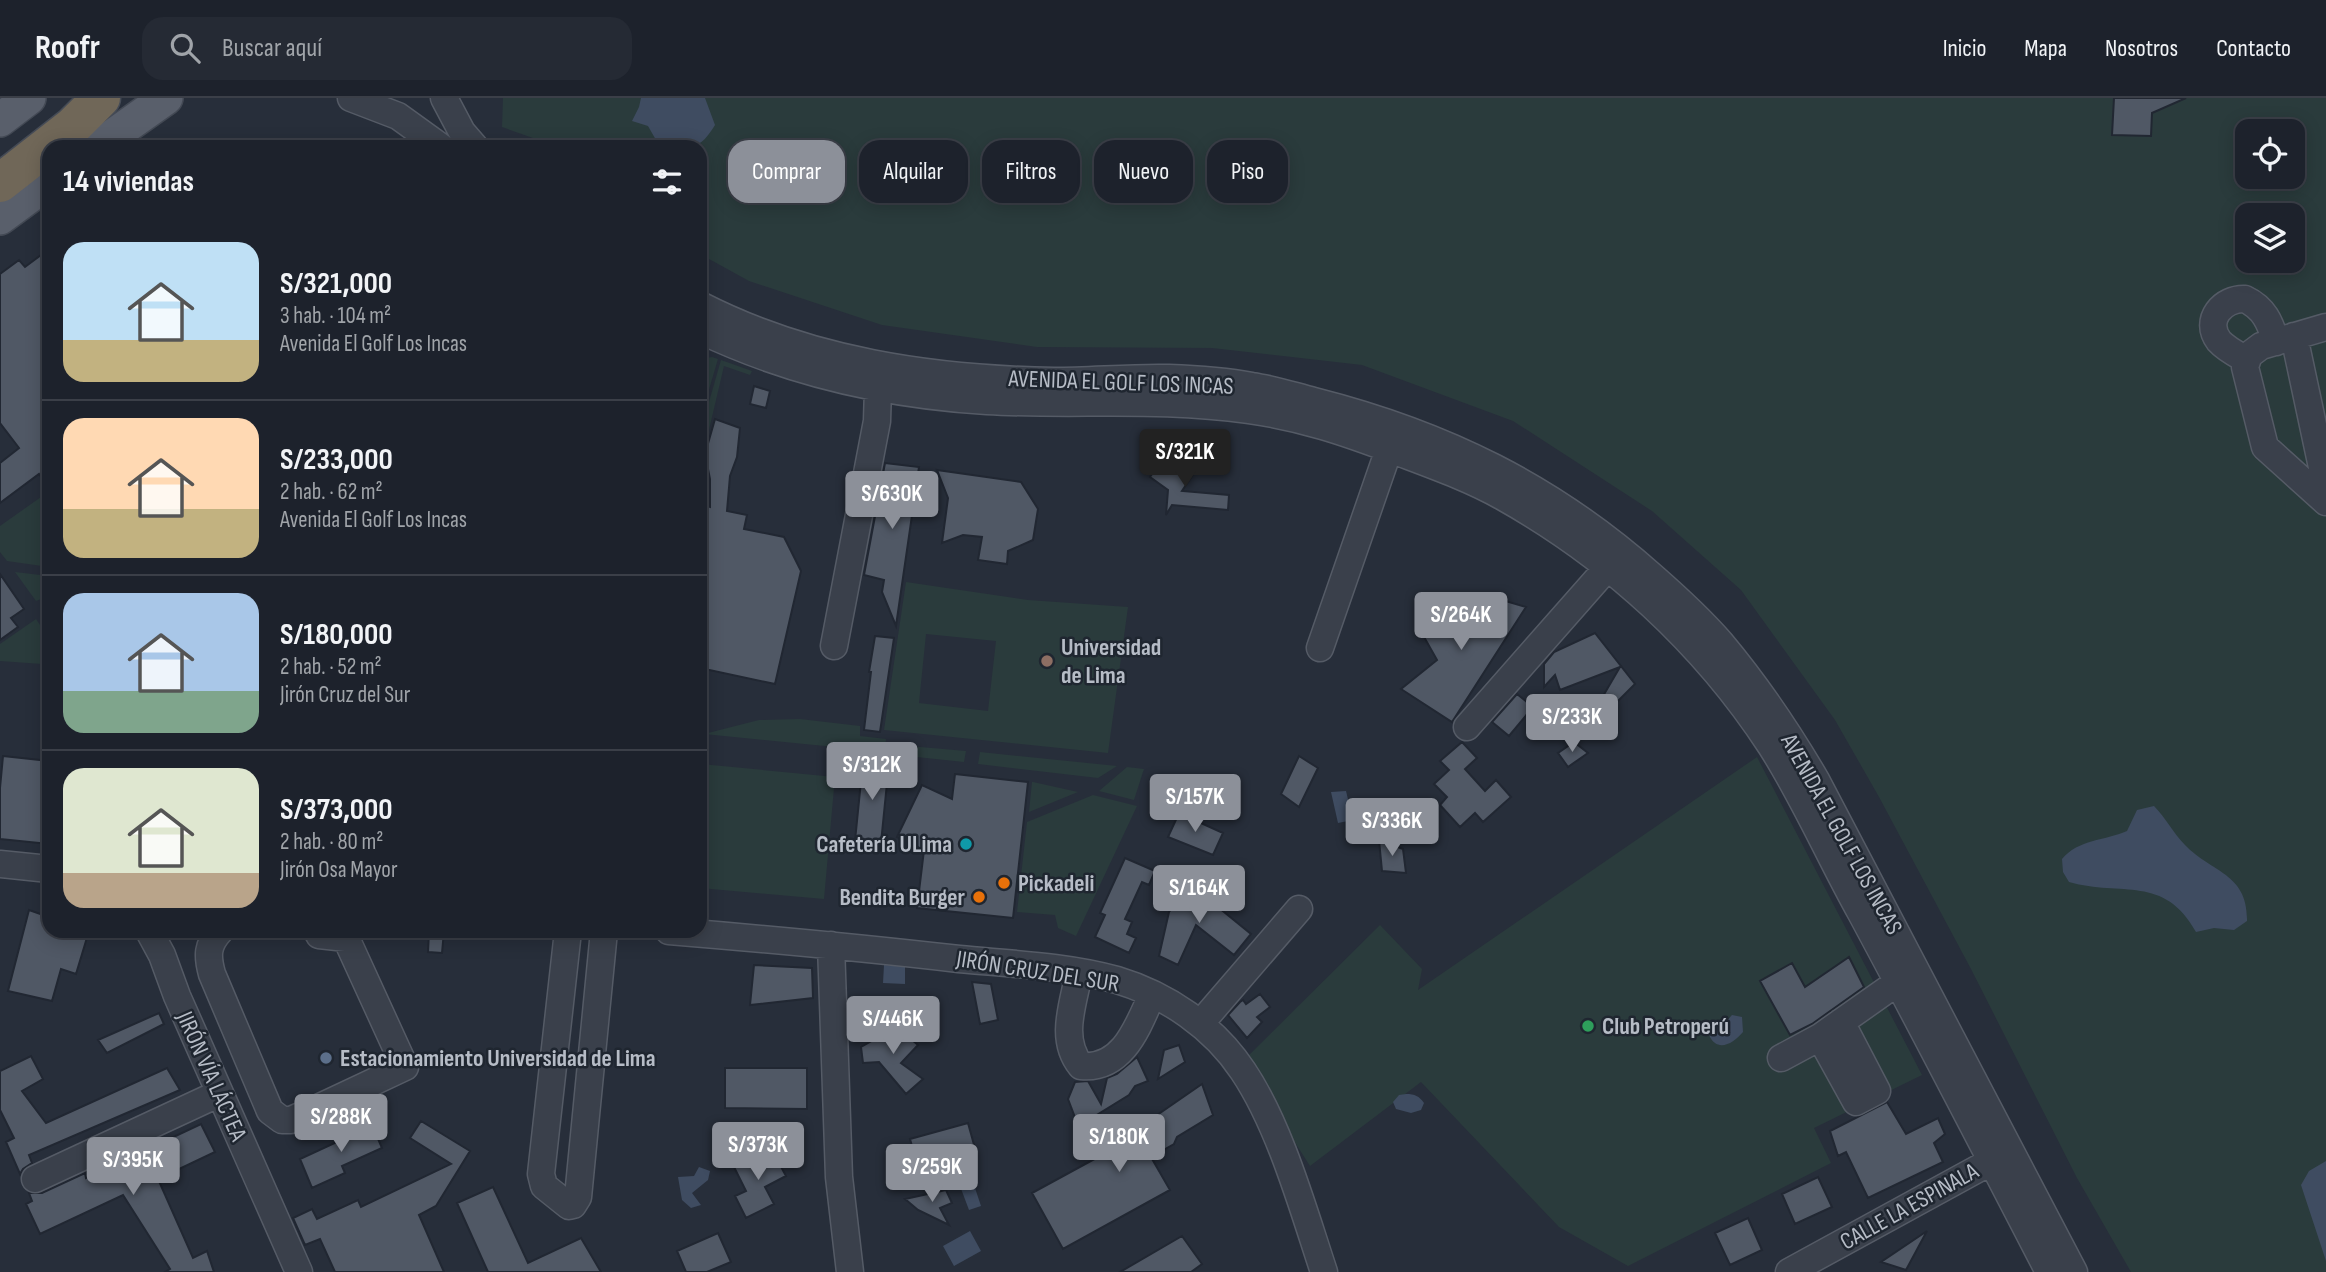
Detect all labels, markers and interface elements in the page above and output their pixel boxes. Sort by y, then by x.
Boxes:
search box [142,17,632,80]
text: Roofr [35,28,100,68]
icon: search [166,29,204,67]
text: Buscar aquí [222,33,322,64]
text: Inicio [1943,34,1986,63]
text: Mapa [2024,34,2067,63]
text: Nosotros [2105,34,2178,63]
text: Contacto [2216,34,2291,63]
map controls [2235,119,2305,273]
button: locate [2235,119,2305,189]
chip: Comprar [728,140,845,203]
chip: Alquilar [859,140,968,203]
chip: Filtros [982,140,1080,203]
chip: Nuevo [1094,140,1193,203]
chip: Piso [1207,140,1288,203]
icon: filters [648,163,686,201]
text: 14 viviendas [63,164,194,200]
button: layers [2235,203,2305,273]
text: S/321,000 [280,266,392,302]
icon: home [119,270,203,354]
text: 3 hab. · 104 m² [280,302,391,330]
text: Avenida El Golf Los Incas [280,330,467,358]
street label: AVENIDA EL GOLF LOS INCAS [1007,364,1234,401]
pin: S/321K [1128,430,1242,489]
text: S/321K [1156,438,1214,466]
text: S/233,000 [280,442,393,478]
icon: home [119,446,203,530]
pin: S/630K [835,472,949,531]
text: 2 hab. · 62 m² [280,478,383,506]
text: S/630K [861,480,923,508]
text: Avenida El Golf Los Incas [280,506,467,534]
pin: S/264K [1404,592,1518,652]
text: S/264K [1430,601,1492,629]
text: S/180,000 [280,617,393,653]
icon: home [119,621,203,705]
place label: Universidad de Lima [1061,633,1161,690]
text: 2 hab. · 52 m² [280,653,382,681]
marker: Universidad de Lima [1039,653,1055,669]
text: Jirón Cruz del Sur [280,681,410,709]
pin: S/233K [1515,694,1629,754]
text: S/233K [1542,703,1602,731]
street label: AVENIDA EL GOLF LOS INCAS [1774,728,1909,940]
pin: S/312K [815,742,929,802]
text: S/312K [843,751,901,779]
pin: S/157K [1138,774,1252,834]
text: S/157K [1166,783,1224,811]
text: S/373,000 [280,792,393,828]
icon: home [119,796,203,880]
pin: S/336K [1335,798,1449,858]
text: S/336K [1362,807,1422,835]
text: 2 hab. · 80 m² [280,828,383,856]
place label: Cafetería ULima [816,830,952,859]
marker: Cafetería ULima [958,836,974,852]
text: Jirón Osa Mayor [280,856,397,884]
pin: S/164K [1142,866,1256,925]
place label: Pickadeli [1018,869,1095,898]
text: S/164K [1169,874,1229,902]
marker: Pickadeli [996,875,1012,891]
place label: Bendita Burger [839,883,966,912]
marker: Bendita Burger [971,889,987,905]
street label: JIRÓN CRUZ DEL SUR [953,944,1121,999]
pin: S/446K [836,996,950,1056]
text: S/446K [863,1005,923,1033]
street label: JIRÓN VÍA LÁCTEA [170,1006,253,1146]
place label: Club Petroperú [1602,1012,1729,1041]
marker: Club Petroperú [1580,1018,1596,1034]
place label: Estacionamiento Universidad de Lima [340,1044,656,1073]
marker: Estacionamiento Universidad de Lima [318,1050,334,1066]
pin: S/288K [284,1094,398,1154]
text: S/288K [310,1103,372,1131]
pin: S/180K [1062,1114,1176,1174]
pin: S/373K [701,1122,815,1182]
text: S/180K [1089,1123,1149,1151]
text: S/373K [728,1131,788,1159]
pin: S/395K [76,1138,190,1197]
pin: S/259K [875,1144,989,1204]
text: S/395K [103,1146,163,1174]
text: S/259K [902,1153,962,1181]
street label: CALLE LA ESPINALA [1835,1156,1984,1256]

